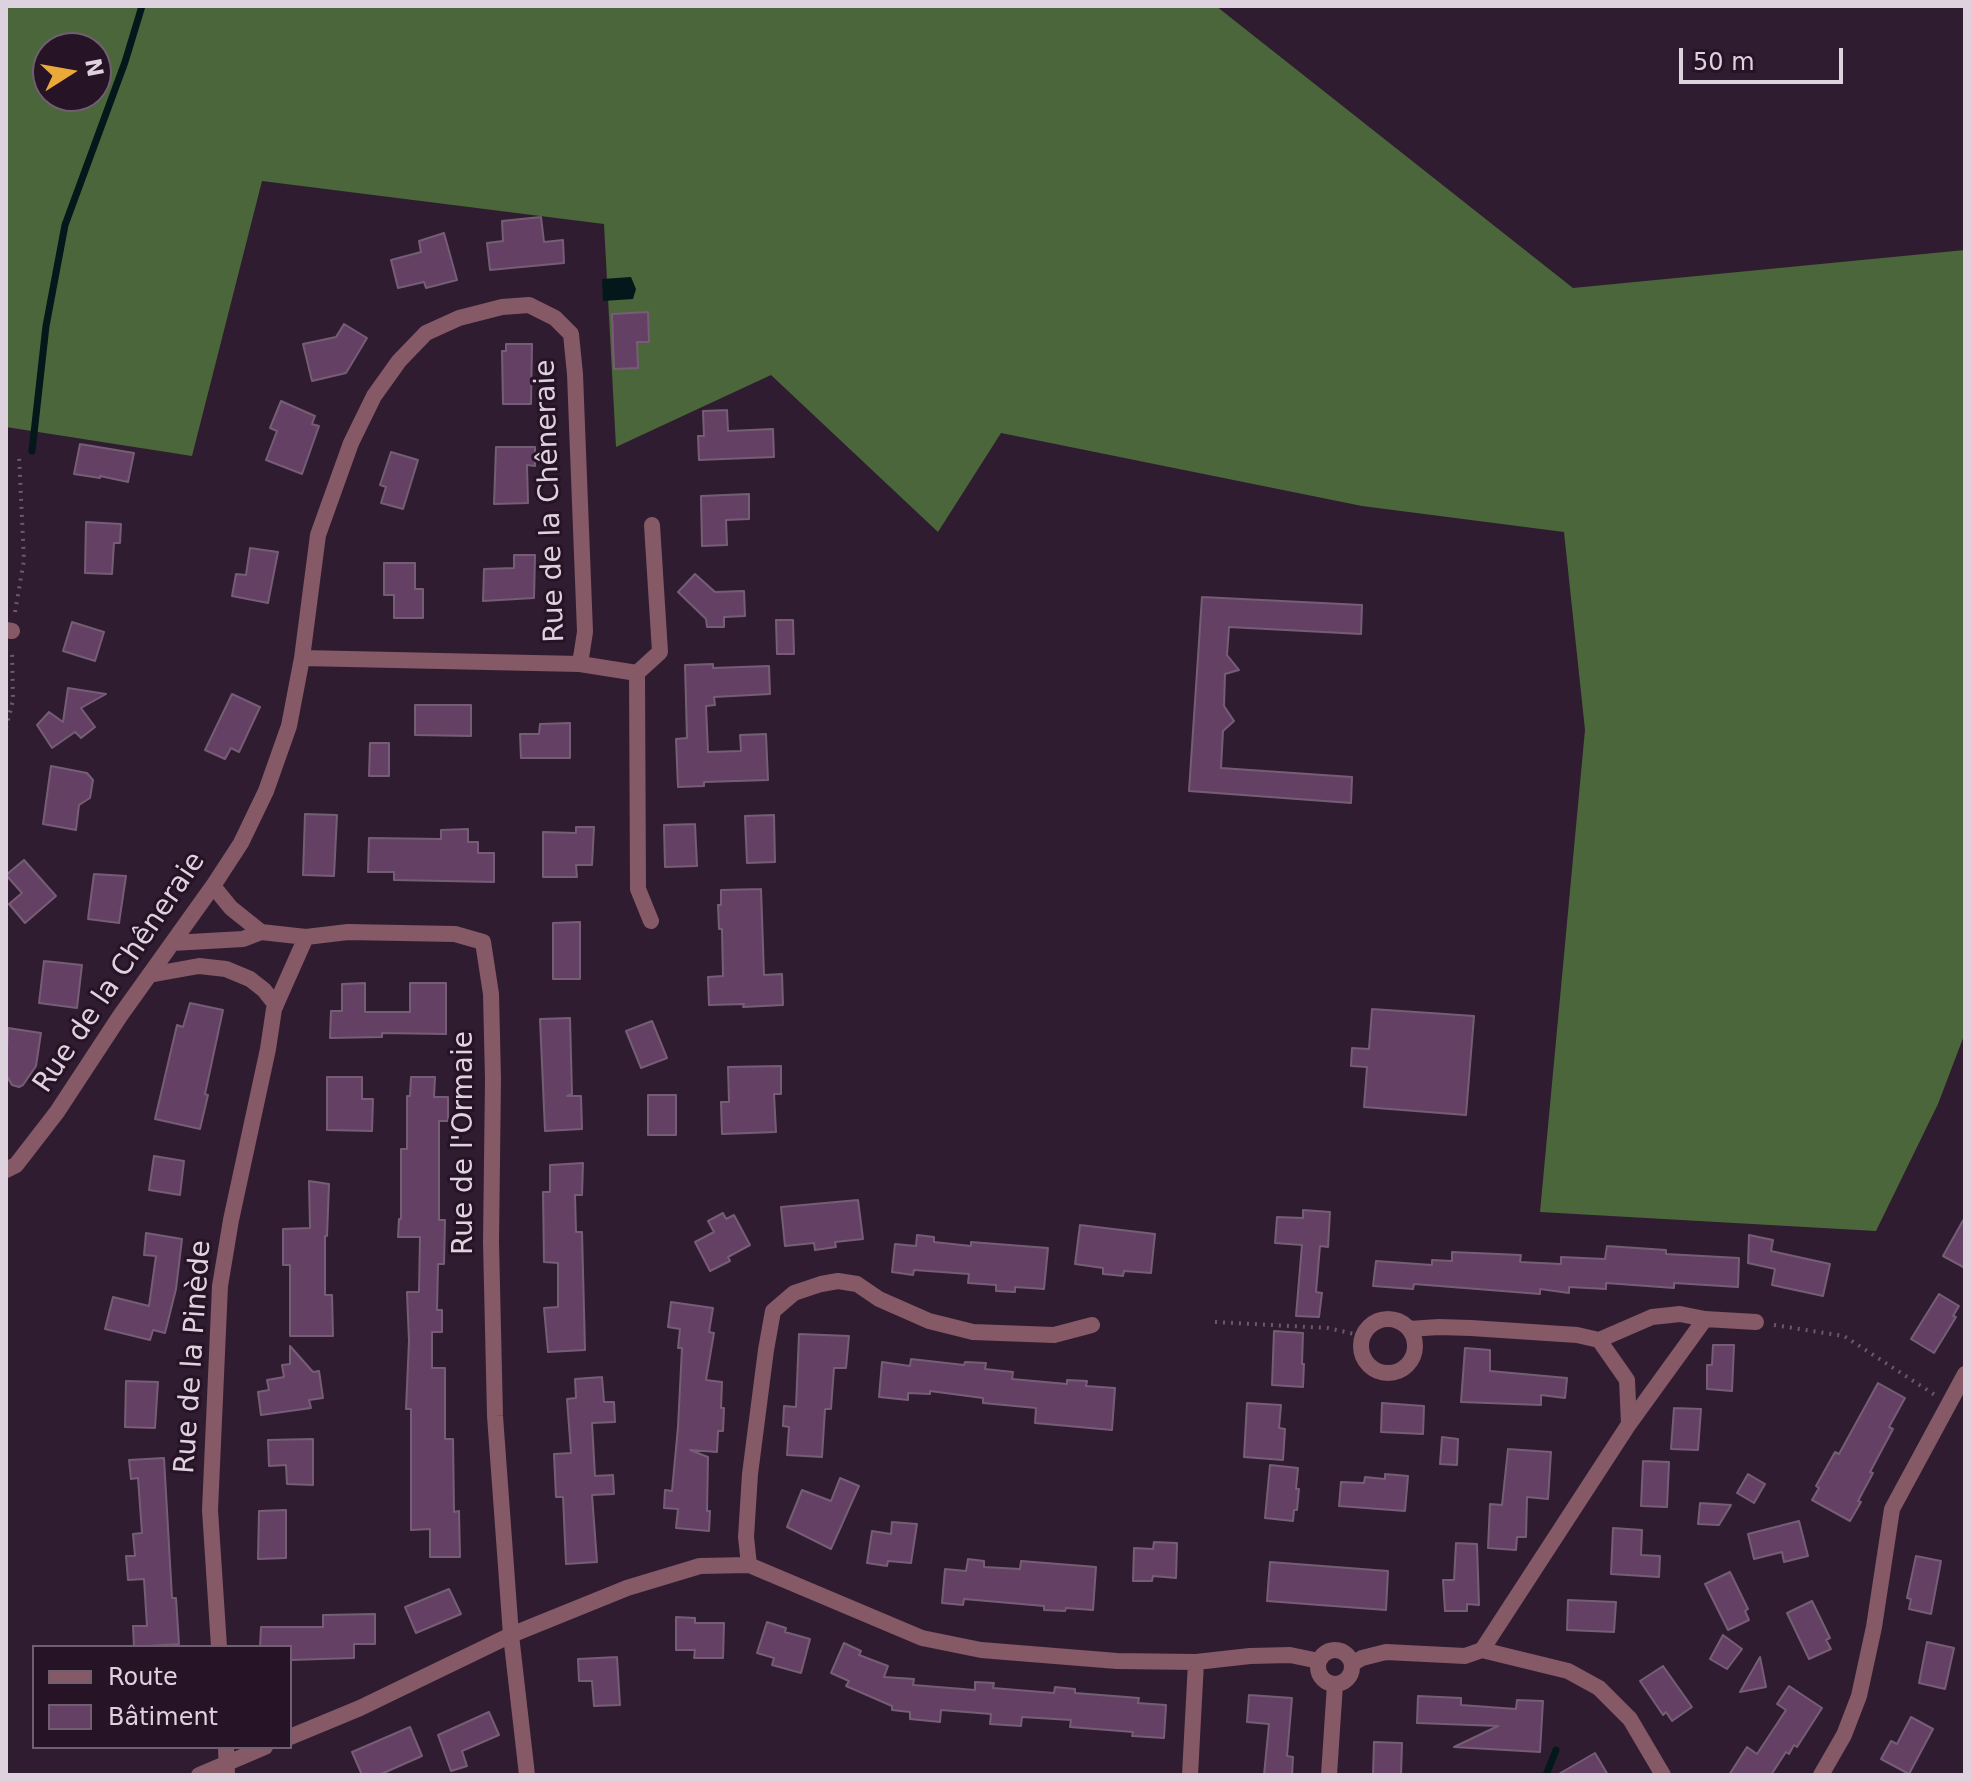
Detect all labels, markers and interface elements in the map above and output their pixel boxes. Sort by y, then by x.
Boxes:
north arrow [32,32,112,112]
scale bar [1683,32,1847,82]
text: 50 m [1693,48,1755,76]
text: N [80,56,108,79]
street label: Rue de la Chêneraie [529,359,573,643]
street label: Rue de la Chêneraie [27,846,213,1100]
street label: Rue de l'Ormaie [448,1031,482,1255]
street label: Rue de la Pinède [169,1239,219,1475]
legend [32,1645,292,1749]
text: Route [108,1663,178,1691]
text: Bâtiment [108,1703,218,1731]

